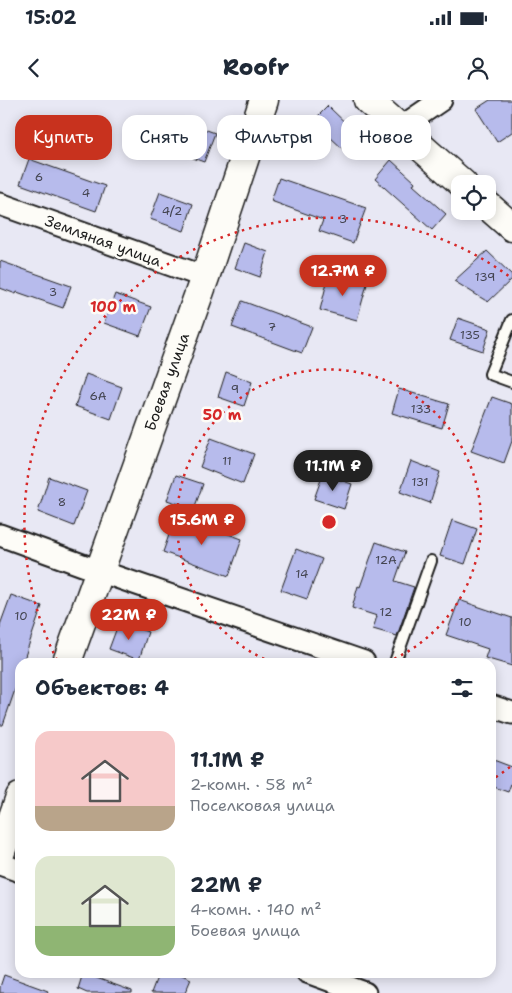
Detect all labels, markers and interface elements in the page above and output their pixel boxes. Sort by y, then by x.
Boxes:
text: 15:02 [25,5,77,30]
text: Roofr [223,53,289,82]
icon: back [20,54,48,82]
icon: person [464,54,492,82]
chip: Купить [15,115,112,160]
chip: Снять [122,115,207,160]
chip: Фильтры [217,115,331,160]
chip: Новое [341,115,431,160]
house number: 6 [35,169,43,185]
map controls [451,175,496,220]
button: locate [451,175,496,220]
house number: 4 [82,185,90,201]
house number: 4/2 [162,203,182,219]
street label: Земляная улица [42,211,165,272]
house number: 3 [339,211,347,227]
pin: 12.7M ₽ [297,254,389,297]
text: 12.7M ₽ [311,260,375,281]
house number: 139 [475,269,495,285]
house number: 3 [49,284,57,300]
text: 100 m [90,297,136,317]
house number: 7 [268,319,276,335]
house number: 135 [460,327,480,343]
street label: Боевая улица [140,330,194,434]
house number: 9 [231,381,239,397]
house number: 6А [89,388,107,404]
house number: 133 [411,401,431,417]
text: 50 m [203,405,242,425]
pin: 11.1M ₽ [287,450,379,492]
house number: 11 [222,453,232,469]
text: 11.1M ₽ [305,455,361,476]
house number: 131 [411,474,429,490]
house number: 8 [58,494,66,510]
pin: 15.6M ₽ [156,504,248,546]
text: 15.6M ₽ [169,509,235,530]
centre of rings [320,513,338,531]
house number: 12А [375,552,397,568]
house number: 14 [296,566,308,582]
pin: 22M ₽ [94,598,164,641]
text: 22M ₽ [101,604,157,625]
house number: 12 [380,604,392,620]
house number: 10 [14,608,28,624]
house number: 10 [458,614,472,630]
text: Объектов: 4 [35,674,169,702]
icon: filters [448,674,476,702]
text: 11.1M ₽ [190,746,265,774]
icon: home [75,751,135,811]
text: 2-комн. · 58 m² [190,774,313,795]
text: Поселковая улица [190,795,335,816]
text: 22M ₽ [190,871,263,899]
icon: home [75,876,135,936]
text: 4-комн. · 140 m² [190,899,322,920]
text: Боевая улица [190,920,300,941]

